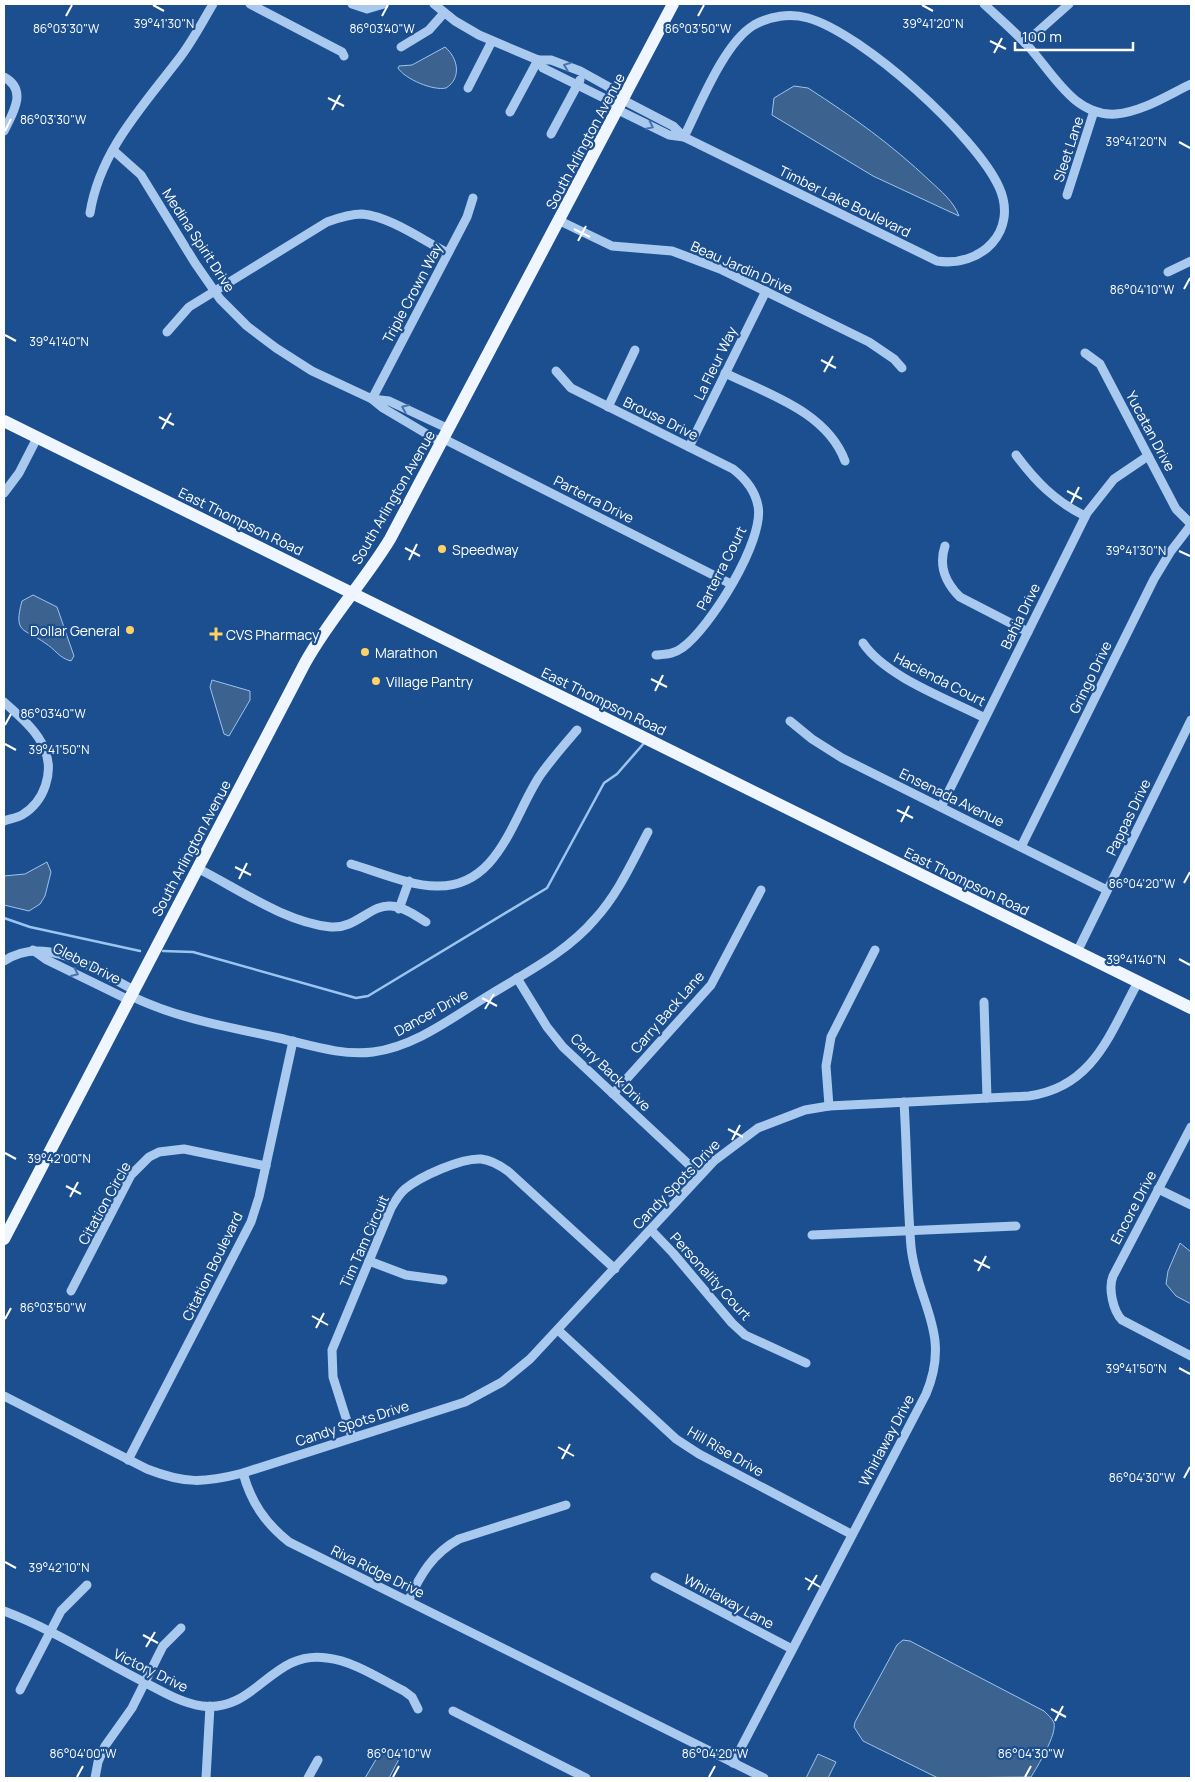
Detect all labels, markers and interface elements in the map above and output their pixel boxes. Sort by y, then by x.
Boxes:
text: 39°41'30"N [134,15,194,32]
text: 39°41'20"N [903,15,963,32]
text: 86°03'30"W [33,20,100,37]
text: 86°03'40"W [349,20,415,37]
text: 86°03'50"W [665,20,732,37]
scale bar [1015,20,1132,52]
text: 100 m [1022,26,1062,47]
one-way arrow [563,62,572,72]
street label: South Arlington Avenue [541,70,629,212]
text: 86°03'30"W [20,111,87,128]
street label: Sleet Lane [1048,114,1088,184]
one-way arrow [645,119,654,130]
text: 39°41'20"N [1106,133,1166,150]
street label: Timber Lake Boulevard [776,161,914,241]
street label: Medina Spirit Drive [158,184,240,296]
street label: Beau Jardin Drive [688,236,796,298]
street label: Triple Crown Way [378,239,447,346]
text: 86°04'10"W [1110,281,1175,298]
street label: La Fleur Way [689,323,741,403]
text: 39°41'40"N [29,333,89,350]
street label: Yucatan Drive [1122,388,1180,474]
street label: Brouse Drive [620,392,702,444]
one-way arrow [401,404,410,415]
street label: South Arlington Avenue [347,427,439,567]
street label: Parterra Drive [551,471,637,527]
street label: East Thompson Road [175,483,307,559]
street label: Parterra Court [692,522,751,613]
place label: Speedway [452,540,519,559]
text: 39°41'30"N [1106,542,1166,559]
marker: Speedway [436,543,448,555]
street label: Bahia Drive [996,580,1044,652]
place label: Dollar General [30,621,120,640]
marker: Dollar General [124,624,136,636]
place label: CVS Pharmacy [226,625,320,644]
marker: CVS Pharmacy [210,628,222,640]
street label: Gringo Drive [1064,638,1116,716]
place label: Marathon [375,643,438,662]
marker: Marathon [359,646,371,658]
street label: Hacienda Court [891,648,989,710]
street label: East Thompson Road [538,663,670,739]
place label: Village Pantry [386,672,474,691]
marker: Village Pantry [370,675,382,687]
text: 86°03'40"W [20,705,86,722]
text: 39°41'50"N [29,741,89,758]
street label: Ensenada Avenue [896,763,1008,831]
street label: Pappas Drive [1101,775,1155,859]
street label: South Arlington Avenue [147,777,235,919]
street label: East Thompson Road [901,843,1033,919]
text: 86°04'20"W [1109,875,1176,892]
street label: Glebe Drive [50,938,124,988]
text: 39°41'40"N [1106,951,1166,968]
one-way arrow [70,967,79,977]
street label: Carry Back Lane [626,967,708,1057]
street label: Dancer Drive [391,984,471,1040]
street label: Carry Back Drive [567,1029,655,1115]
street label: Candy Spots Drive [628,1135,724,1233]
text: 39°42'00"N [27,1150,91,1167]
street label: Citation Circle [73,1158,135,1248]
street label: Encore Drive [1106,1167,1160,1247]
street label: Tim Tam Circuit [335,1191,393,1290]
street label: Citation Boulevard [177,1208,247,1324]
street label: Personality Court [666,1228,756,1324]
text: 86°03'50"W [20,1299,87,1316]
text: 39°41'50"N [1106,1360,1166,1377]
street label: Whirlaway Drive [854,1391,918,1489]
street label: Candy Spots Drive [293,1396,411,1450]
street label: Hill Rise Drive [684,1421,768,1481]
text: 86°04'30"W [1109,1469,1176,1486]
street label: Riva Ridge Drive [328,1540,428,1602]
text: 39°42'10"N [29,1559,89,1576]
street label: Whirlaway Lane [681,1569,777,1633]
street label: Victory Drive [111,1644,191,1696]
text: 86°04'00"W [50,1745,117,1762]
text: 86°04'10"W [367,1745,432,1762]
text: 86°04'20"W [682,1745,749,1762]
text: 86°04'30"W [998,1745,1065,1762]

